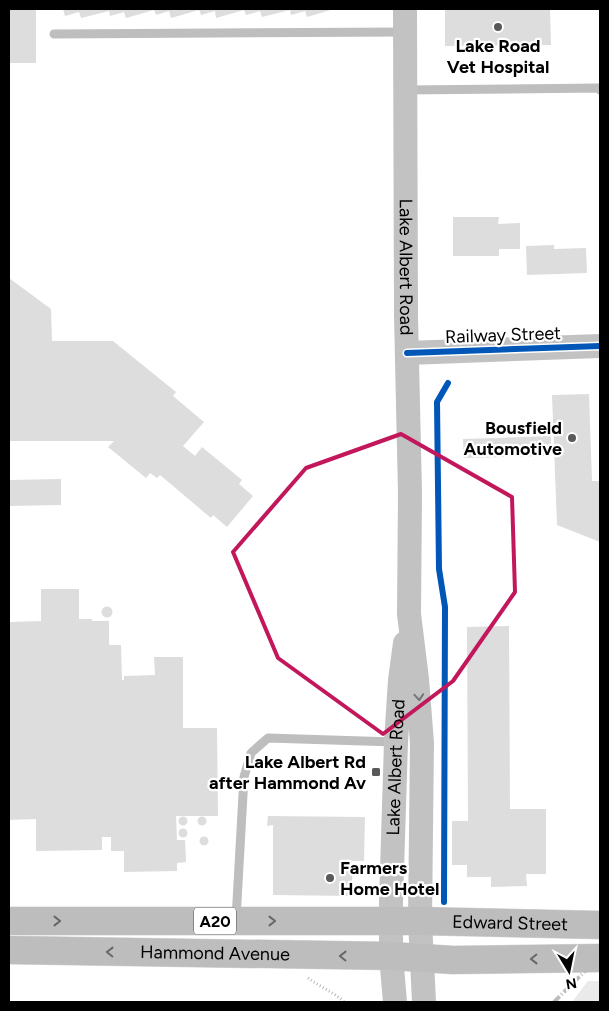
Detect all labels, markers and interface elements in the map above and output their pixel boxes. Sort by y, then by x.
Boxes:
marker: Lake Road Vet Hospital [492,21,504,33]
place label: Lake Road Vet Hospital [447,35,549,78]
street label: Lake Albert Road [395,199,417,336]
street label: Railway Street [445,322,561,348]
place label: Bousfield Automotive [464,417,562,460]
marker: Bousfield Automotive [566,432,578,444]
one-way arrow [413,693,424,701]
street label: Lake Albert Road [382,698,410,836]
place label: Lake Albert Rd after Hammond Av [209,751,366,794]
marker: Lake Albert Rd after Hammond Av [370,766,382,778]
place label: Farmers Home Hotel [340,857,439,900]
marker: Farmers Home Hotel [324,872,336,884]
road number: A20 [194,908,236,934]
street label: Edward Street [452,911,568,935]
one-way arrow [54,916,62,926]
one-way arrow [269,916,277,926]
street label: Hammond Avenue [140,941,290,965]
north arrow [544,946,594,996]
one-way arrow [106,947,114,957]
one-way arrow [338,950,346,961]
one-way arrow [530,954,538,964]
text: N [564,974,578,993]

